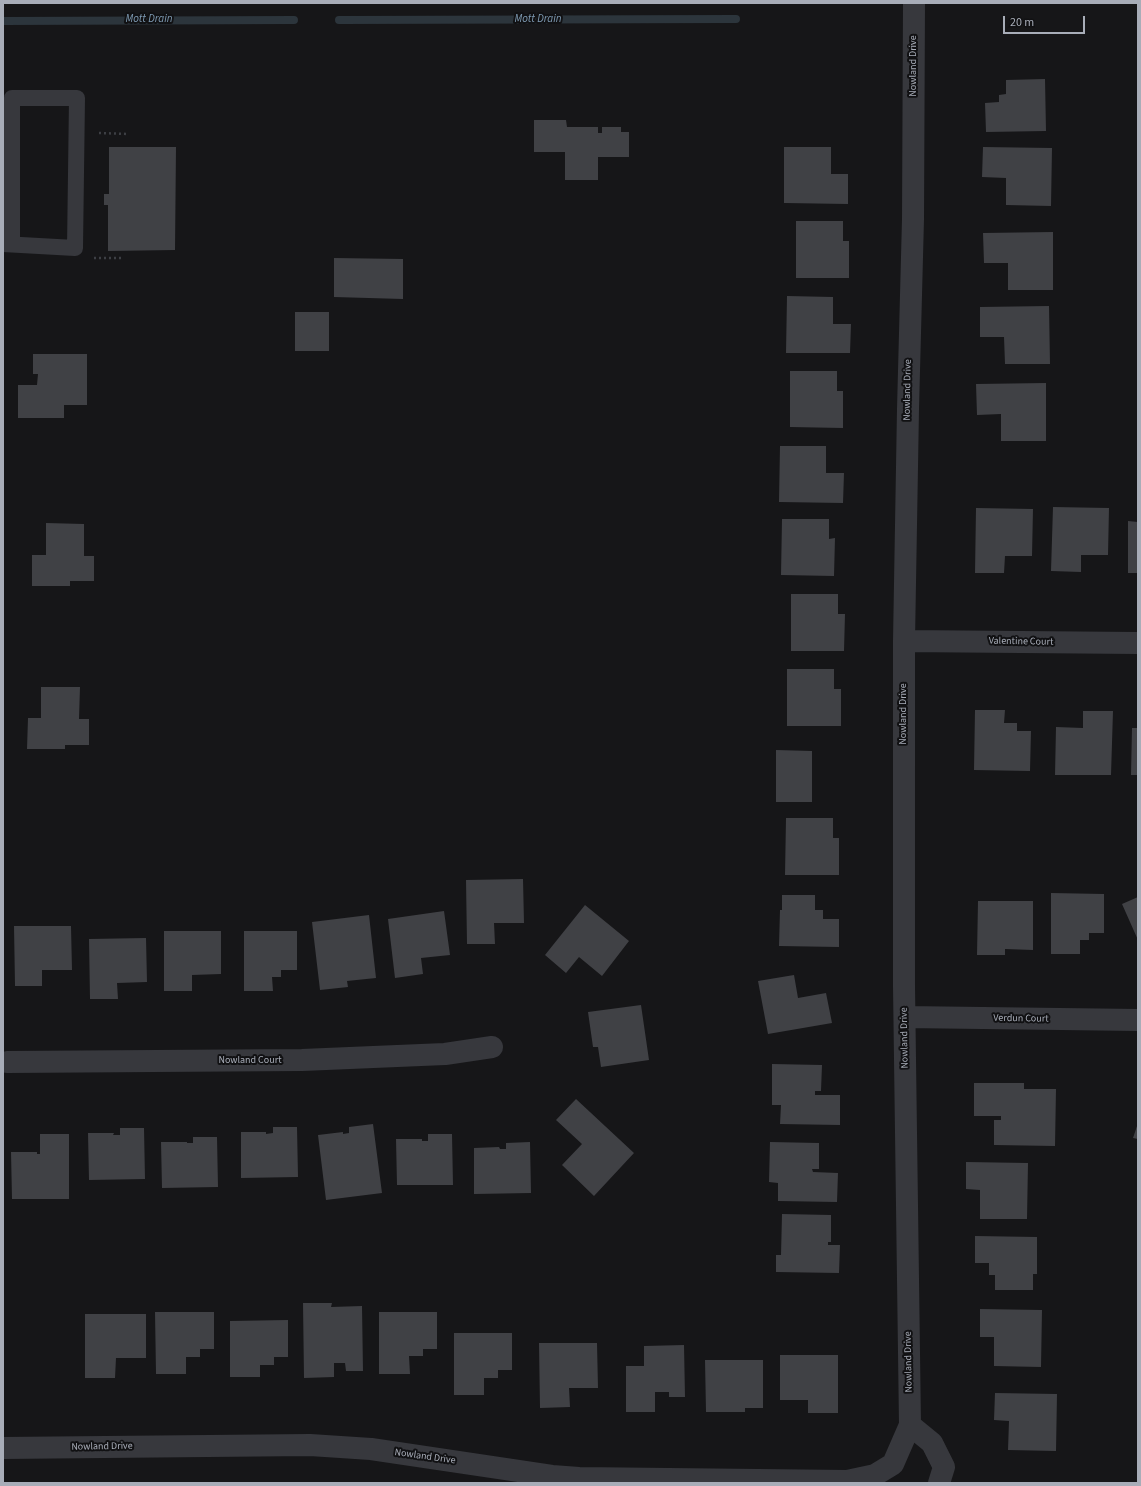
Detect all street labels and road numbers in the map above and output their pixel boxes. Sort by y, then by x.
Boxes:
street label: Nowland Drive [908,35,920,97]
street label: Nowland Drive [901,359,915,421]
street label: Valentine Court [989,635,1053,649]
street label: Nowland Drive [898,683,910,745]
street label: Nowland Drive [898,1007,912,1069]
street label: Verdun Court [993,1013,1049,1025]
street label: Nowland Court [218,1055,282,1067]
street label: Nowland Drive [902,1331,916,1393]
street label: Nowland Drive [71,1440,133,1454]
street label: Nowland Drive [394,1447,456,1467]

